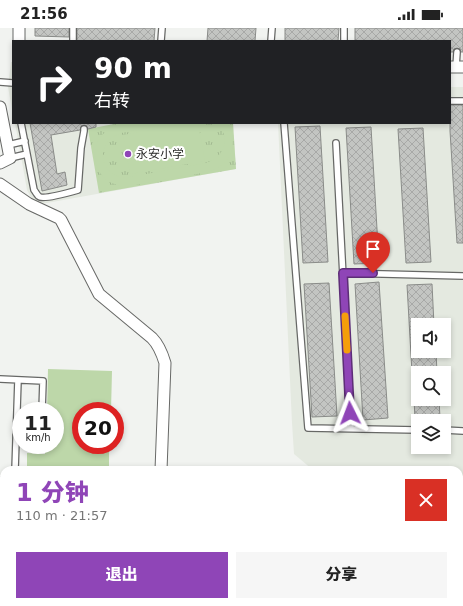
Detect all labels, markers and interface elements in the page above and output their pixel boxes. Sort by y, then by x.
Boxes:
text: 21:56 [20,5,68,23]
text: 90 m [94,52,172,85]
icon: right [28,56,80,108]
text: 右转 [94,90,130,111]
place label: 永安小学 [136,147,184,161]
marker: 永安小学 [123,149,133,159]
pin [356,232,390,273]
icon: arrive [362,238,384,260]
map controls [411,318,451,454]
button: sound [411,318,451,358]
button: search [411,366,451,406]
position arrow [329,392,371,434]
speed limit sign: 20 [72,402,124,454]
text: 11 [24,411,52,435]
button: layers [411,414,451,454]
text: km/h [25,432,51,443]
text: 1 分钟 [16,479,89,507]
button: close [405,479,447,521]
text: 110 m · 21:57 [16,508,107,523]
button: 退出 [16,552,228,598]
button: 分享 [236,552,447,598]

